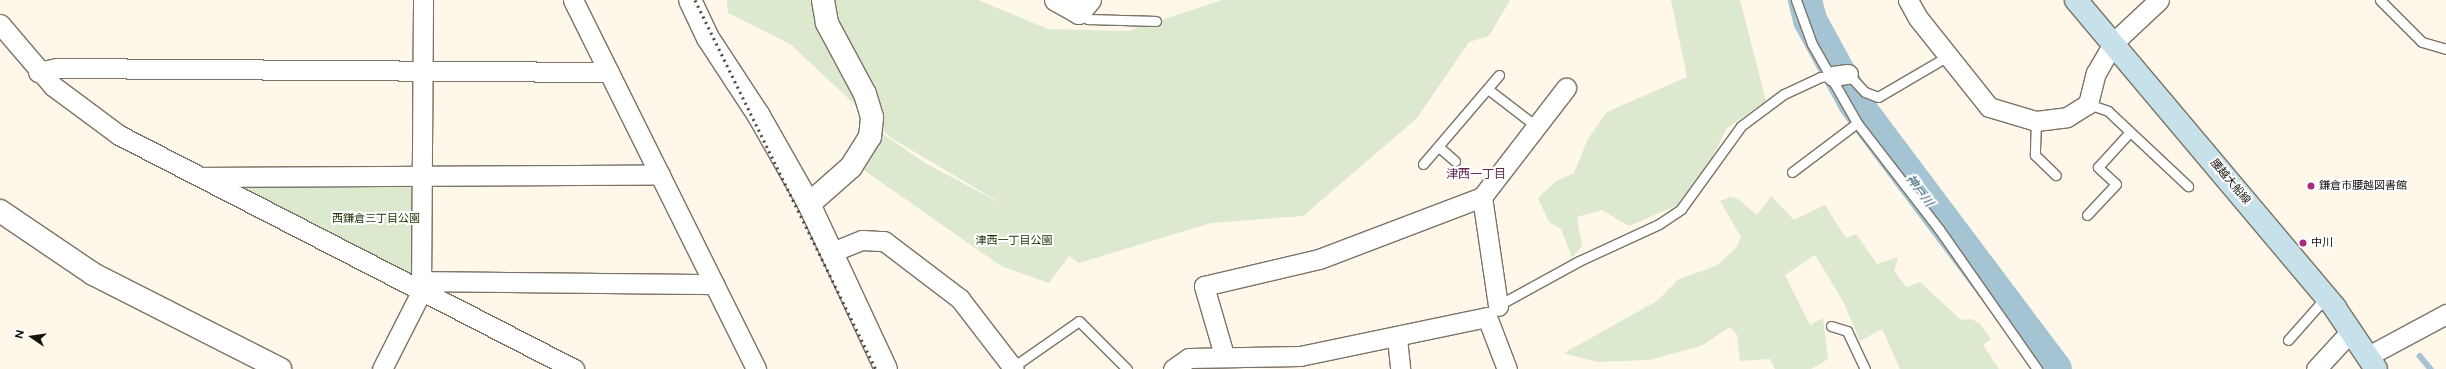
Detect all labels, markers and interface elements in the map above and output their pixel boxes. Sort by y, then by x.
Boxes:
street label: 腰越大船線 [2207,157,2253,207]
district label: 津西一丁目 [1446,168,1506,182]
water label: 神戸川 [1902,172,1936,210]
place label: 鎌倉市腰越図書館 [2319,179,2407,193]
marker: 鎌倉市腰越図書館 [2306,181,2316,191]
park label: 西鎌倉三丁目公園 [332,212,420,226]
park label: 津西一丁目公園 [976,234,1052,248]
place label: 中川 [2311,236,2333,250]
marker: 中川 [2298,238,2308,248]
north arrow [12,317,52,357]
text: N [13,329,27,340]

